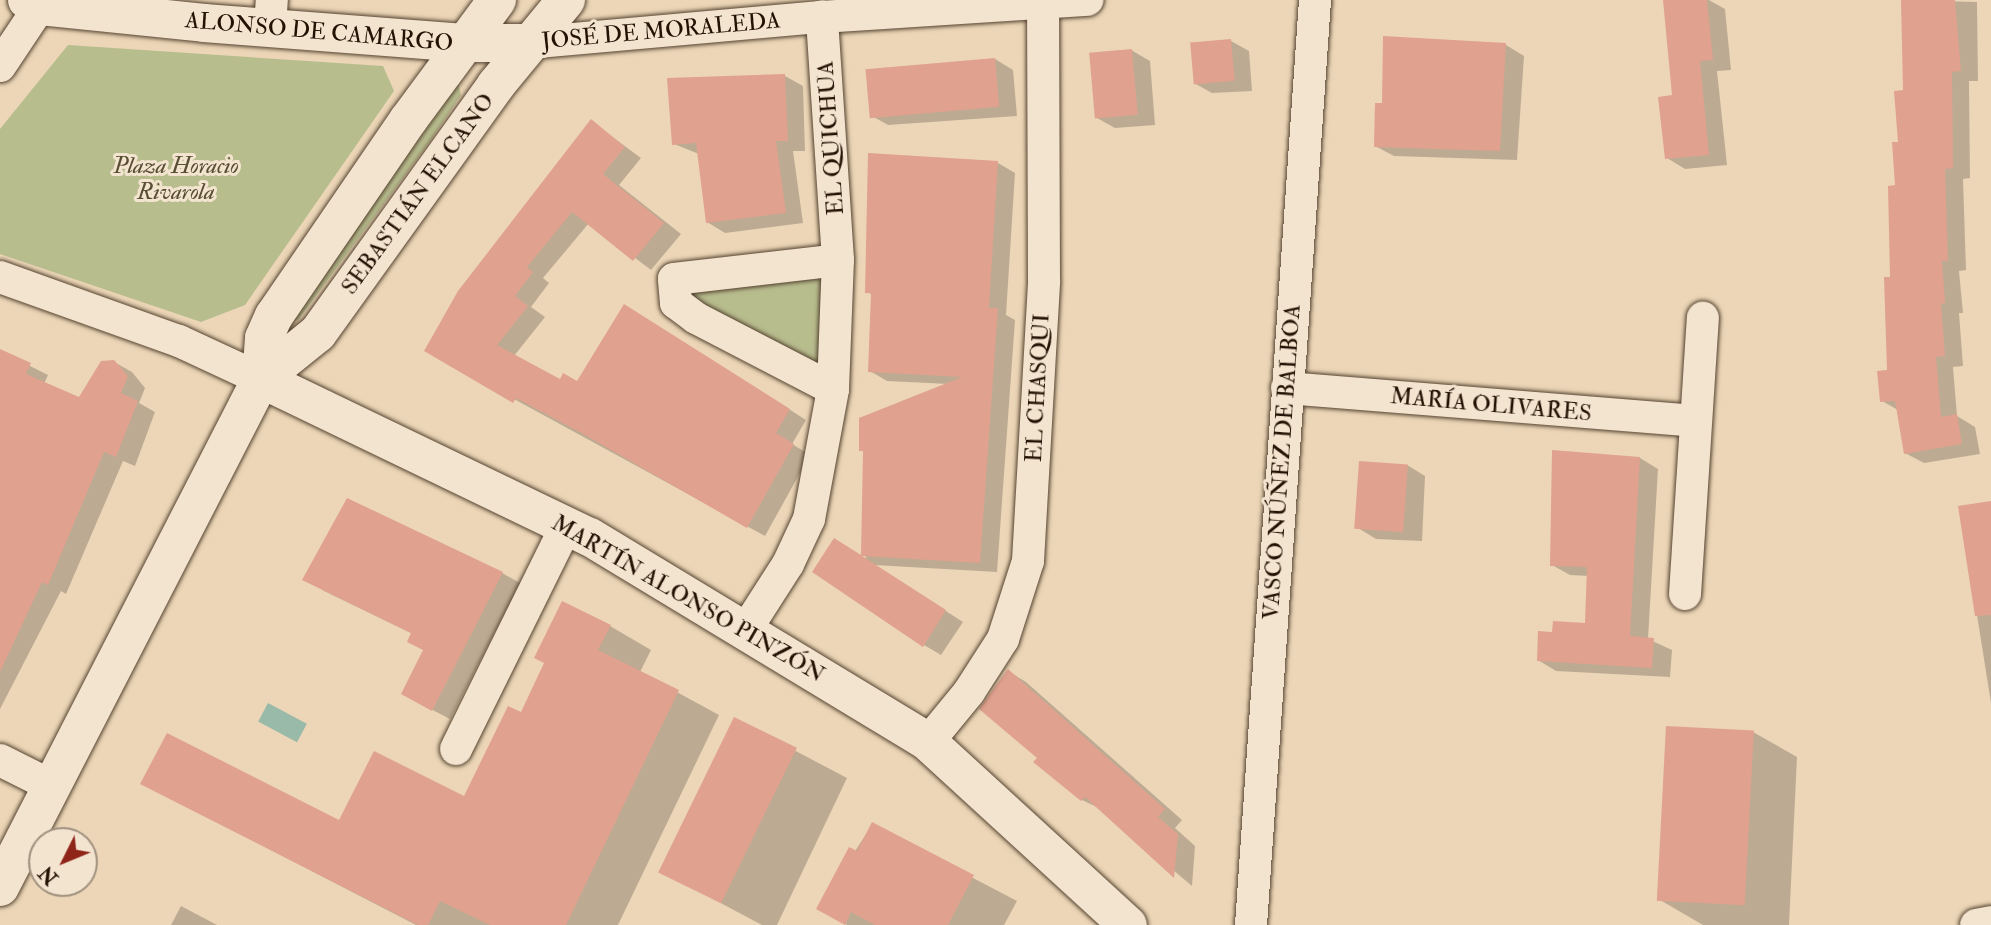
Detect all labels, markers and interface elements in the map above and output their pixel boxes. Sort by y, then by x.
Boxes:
street label: ALONSO DE CAMARGO [184,7,454,57]
street label: JOSÉ DE MORALEDA [540,7,782,55]
street label: EL QUICHUA [812,60,850,216]
street label: SEBASTIÁN ELCANO [336,88,500,300]
park label: Plaza Horacio Rivarola [113,152,239,206]
street label: VASCO NÚÑEZ DE BALBOA [1257,303,1307,621]
street label: EL CHASQUI [1020,313,1056,463]
street label: MARÍA OLIVARES [1389,382,1593,428]
street label: MARTÍN ALONSO PINZÓN [547,509,829,689]
north arrow [28,827,98,897]
text: N [35,861,64,889]

